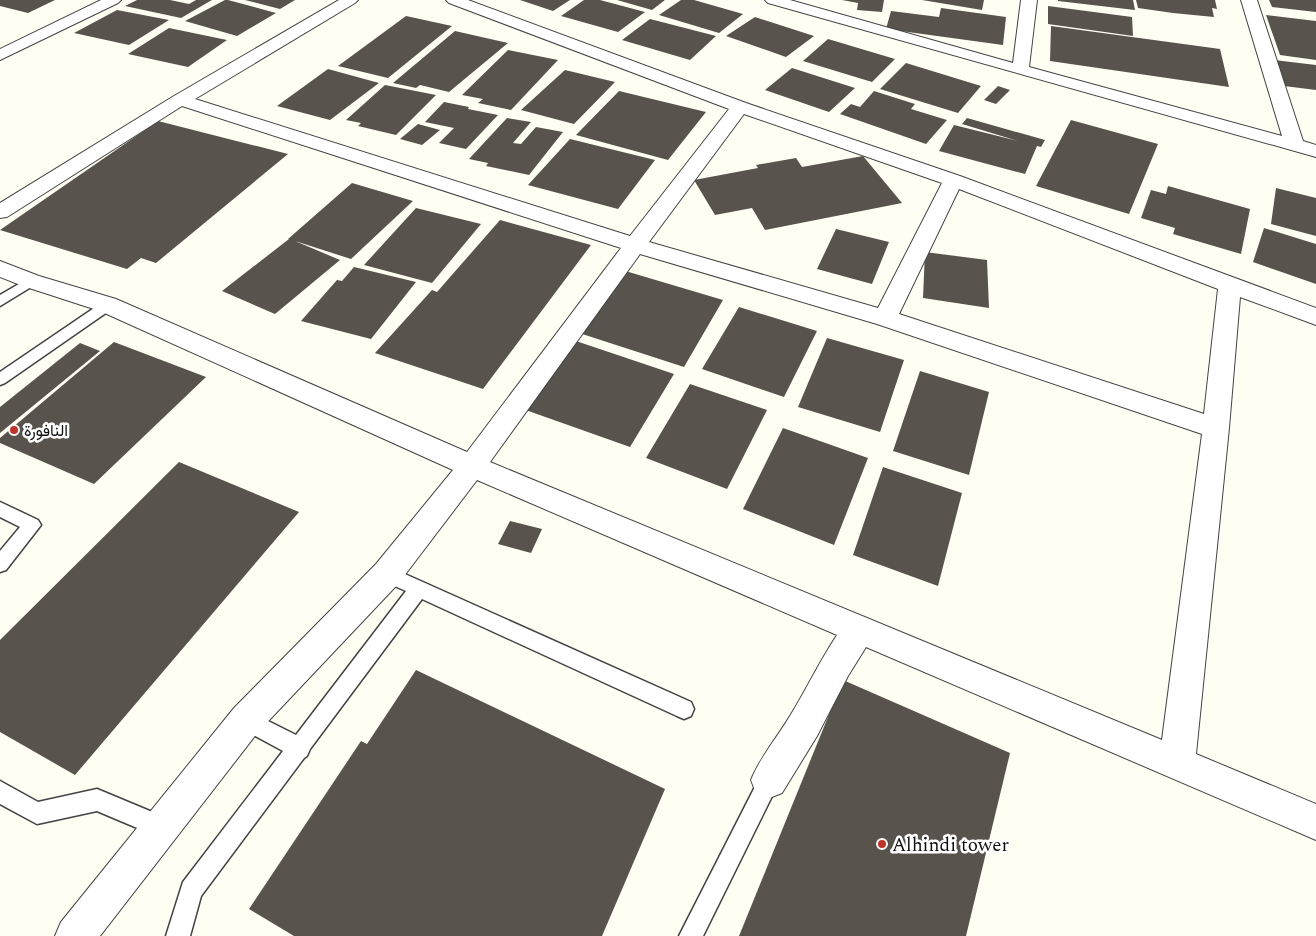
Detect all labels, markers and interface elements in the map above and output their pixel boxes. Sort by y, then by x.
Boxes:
place label: النافورة [24,419,68,443]
marker: النافورة [8,424,20,436]
place label: Alhindi tower [892,831,1009,860]
marker: Alhindi tower [876,838,888,850]

